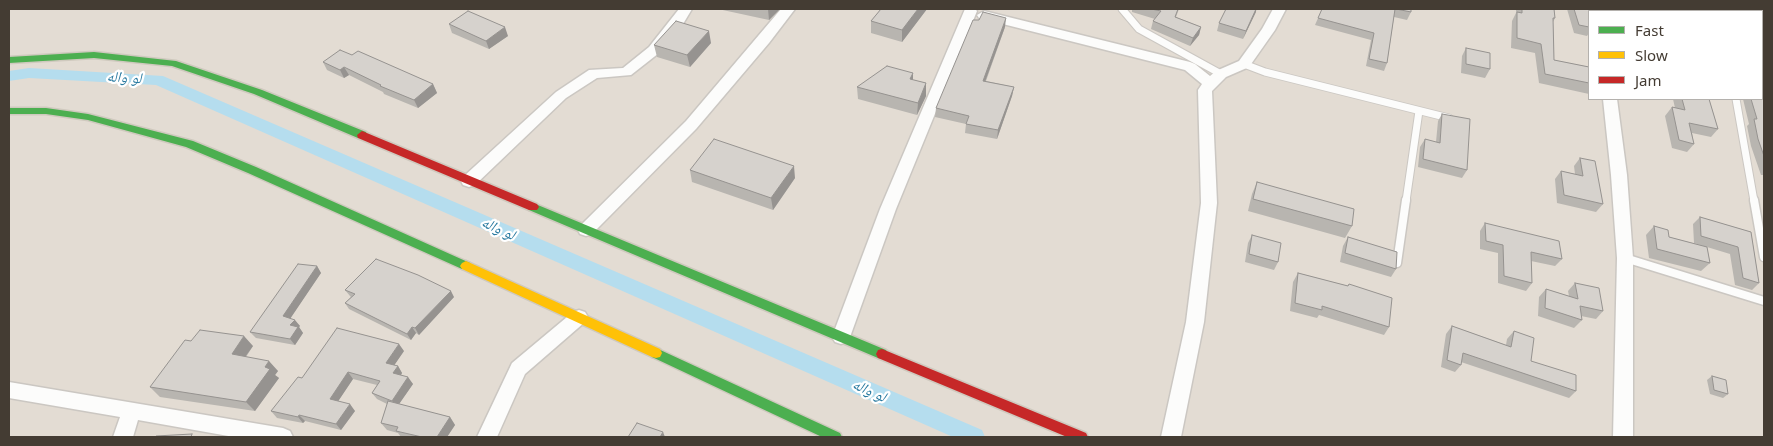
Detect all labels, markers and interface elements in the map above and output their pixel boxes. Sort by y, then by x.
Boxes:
legend [1588,10,1763,100]
text: Fast [1635,20,1664,40]
text: Slow [1635,45,1668,65]
water label: لو واله [106,68,142,88]
text: Jam [1635,70,1662,90]
water label: لو واله [479,214,517,244]
water label: لو واله [850,376,888,406]

